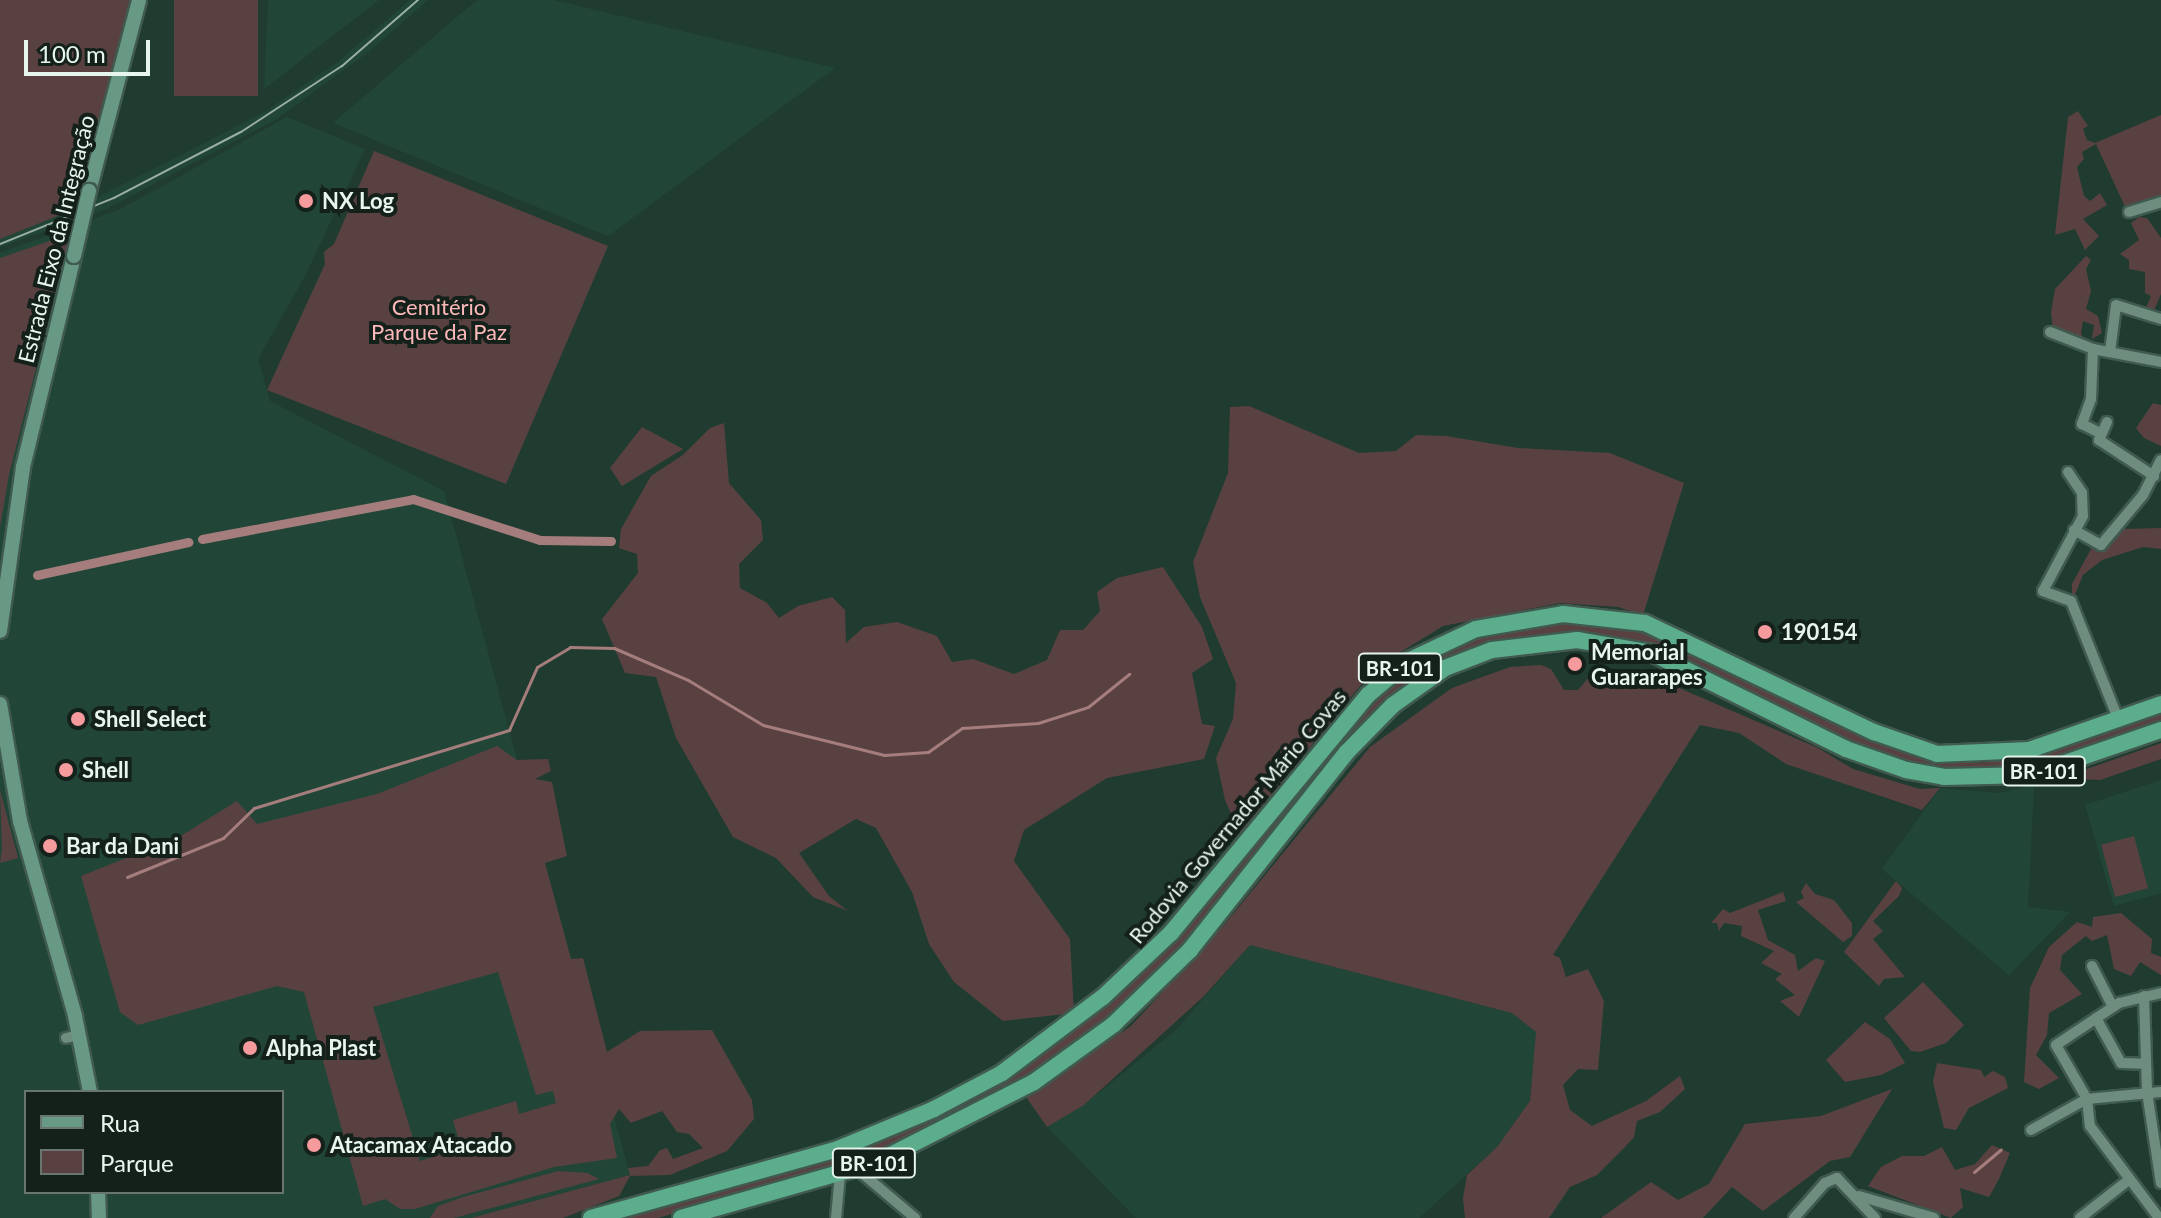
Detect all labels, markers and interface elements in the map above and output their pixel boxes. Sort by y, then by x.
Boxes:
scale bar [28,24,154,74]
text: 100 m [38,39,106,68]
street label: Estrada Eixo da Integração [12,112,100,366]
place label: NX Log [322,188,394,214]
marker: NX Log [297,192,315,210]
park label: Cemitério Parque da Paz [371,293,507,344]
place label: 190154 [1781,619,1858,645]
marker: 190154 [1756,623,1774,641]
place label: Memorial Guararapes [1591,638,1703,690]
road number: BR-101 [1356,652,1444,684]
marker: Memorial Guararapes [1566,655,1584,673]
street label: Rodovia Governador Mário Covas [1123,683,1351,949]
place label: Shell Select [94,706,206,732]
marker: Shell Select [69,710,87,728]
road number: BR-101 [2000,755,2088,787]
place label: Shell [82,757,129,783]
marker: Shell [57,761,75,779]
place label: Bar da Dani [66,833,180,859]
marker: Bar da Dani [41,837,59,855]
place label: Alpha Plast [266,1035,376,1061]
marker: Alpha Plast [241,1039,259,1057]
legend [24,1090,284,1194]
text: Rua [100,1108,140,1137]
place label: Atacamax Atacado [330,1132,513,1158]
marker: Atacamax Atacado [305,1136,323,1154]
road number: BR-101 [830,1147,918,1179]
text: Parque [100,1148,174,1177]

